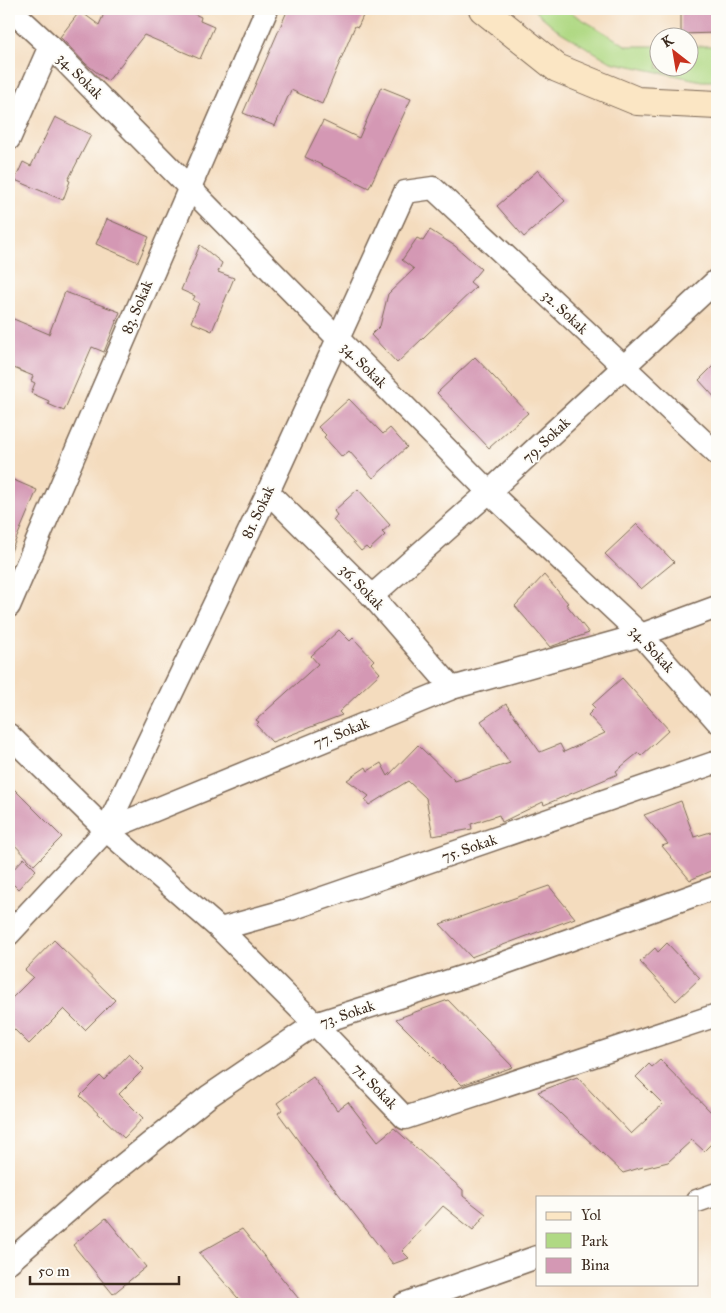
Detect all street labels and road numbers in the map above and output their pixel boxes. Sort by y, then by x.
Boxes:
street label: 34. Sokak [53,49,107,103]
street label: 83. Sokak [118,277,156,337]
street label: 32. Sokak [538,286,592,338]
street label: 34. Sokak [337,338,391,392]
street label: 79. Sokak [518,413,574,467]
street label: 81. Sokak [238,482,278,542]
street label: 36. Sokak [336,560,388,614]
street label: 34. Sokak [626,622,678,676]
street label: 77. Sokak [310,714,372,752]
street label: 75. Sokak [439,830,499,866]
street label: 73. Sokak [317,996,377,1032]
street label: 71. Sokak [349,1059,401,1113]

